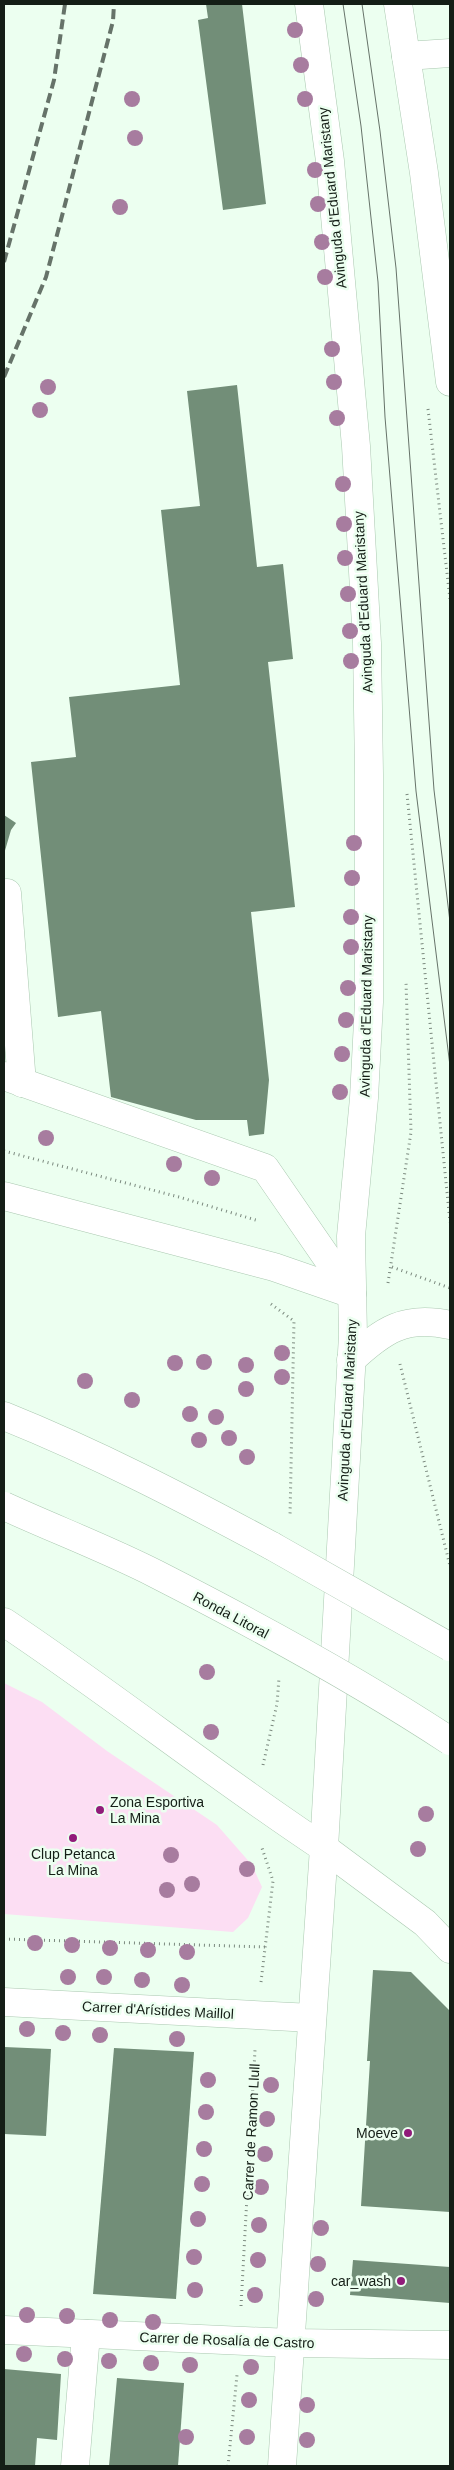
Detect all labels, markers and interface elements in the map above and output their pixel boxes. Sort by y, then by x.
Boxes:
street label: Avinguda d'Eduard Maristany [315,107,349,289]
street label: Avinguda d'Eduard Maristany [350,511,376,693]
street label: Avinguda d'Eduard Maristany [356,915,376,1097]
street label: Avinguda d'Eduard Maristany [334,1319,360,1501]
street label: Ronda Litoral [190,1588,272,1642]
place label: Zona Esportiva La Mina [110,1794,204,1826]
marker: Zona Esportiva La Mina [94,1804,106,1816]
marker: Clup Petanca La Mina [67,1832,79,1844]
place label: Clup Petanca La Mina [31,1846,115,1878]
street label: Carrer d'Arístides Maillol [82,1998,234,2022]
street label: Carrer de Ramon Llull [239,2063,263,2201]
place label: Moeve [356,2125,398,2141]
marker: Moeve [402,2127,414,2139]
place label: car_wash [331,2273,391,2289]
marker: car_wash [395,2275,407,2287]
street label: Carrer de Rosalía de Castro [139,2329,315,2351]

